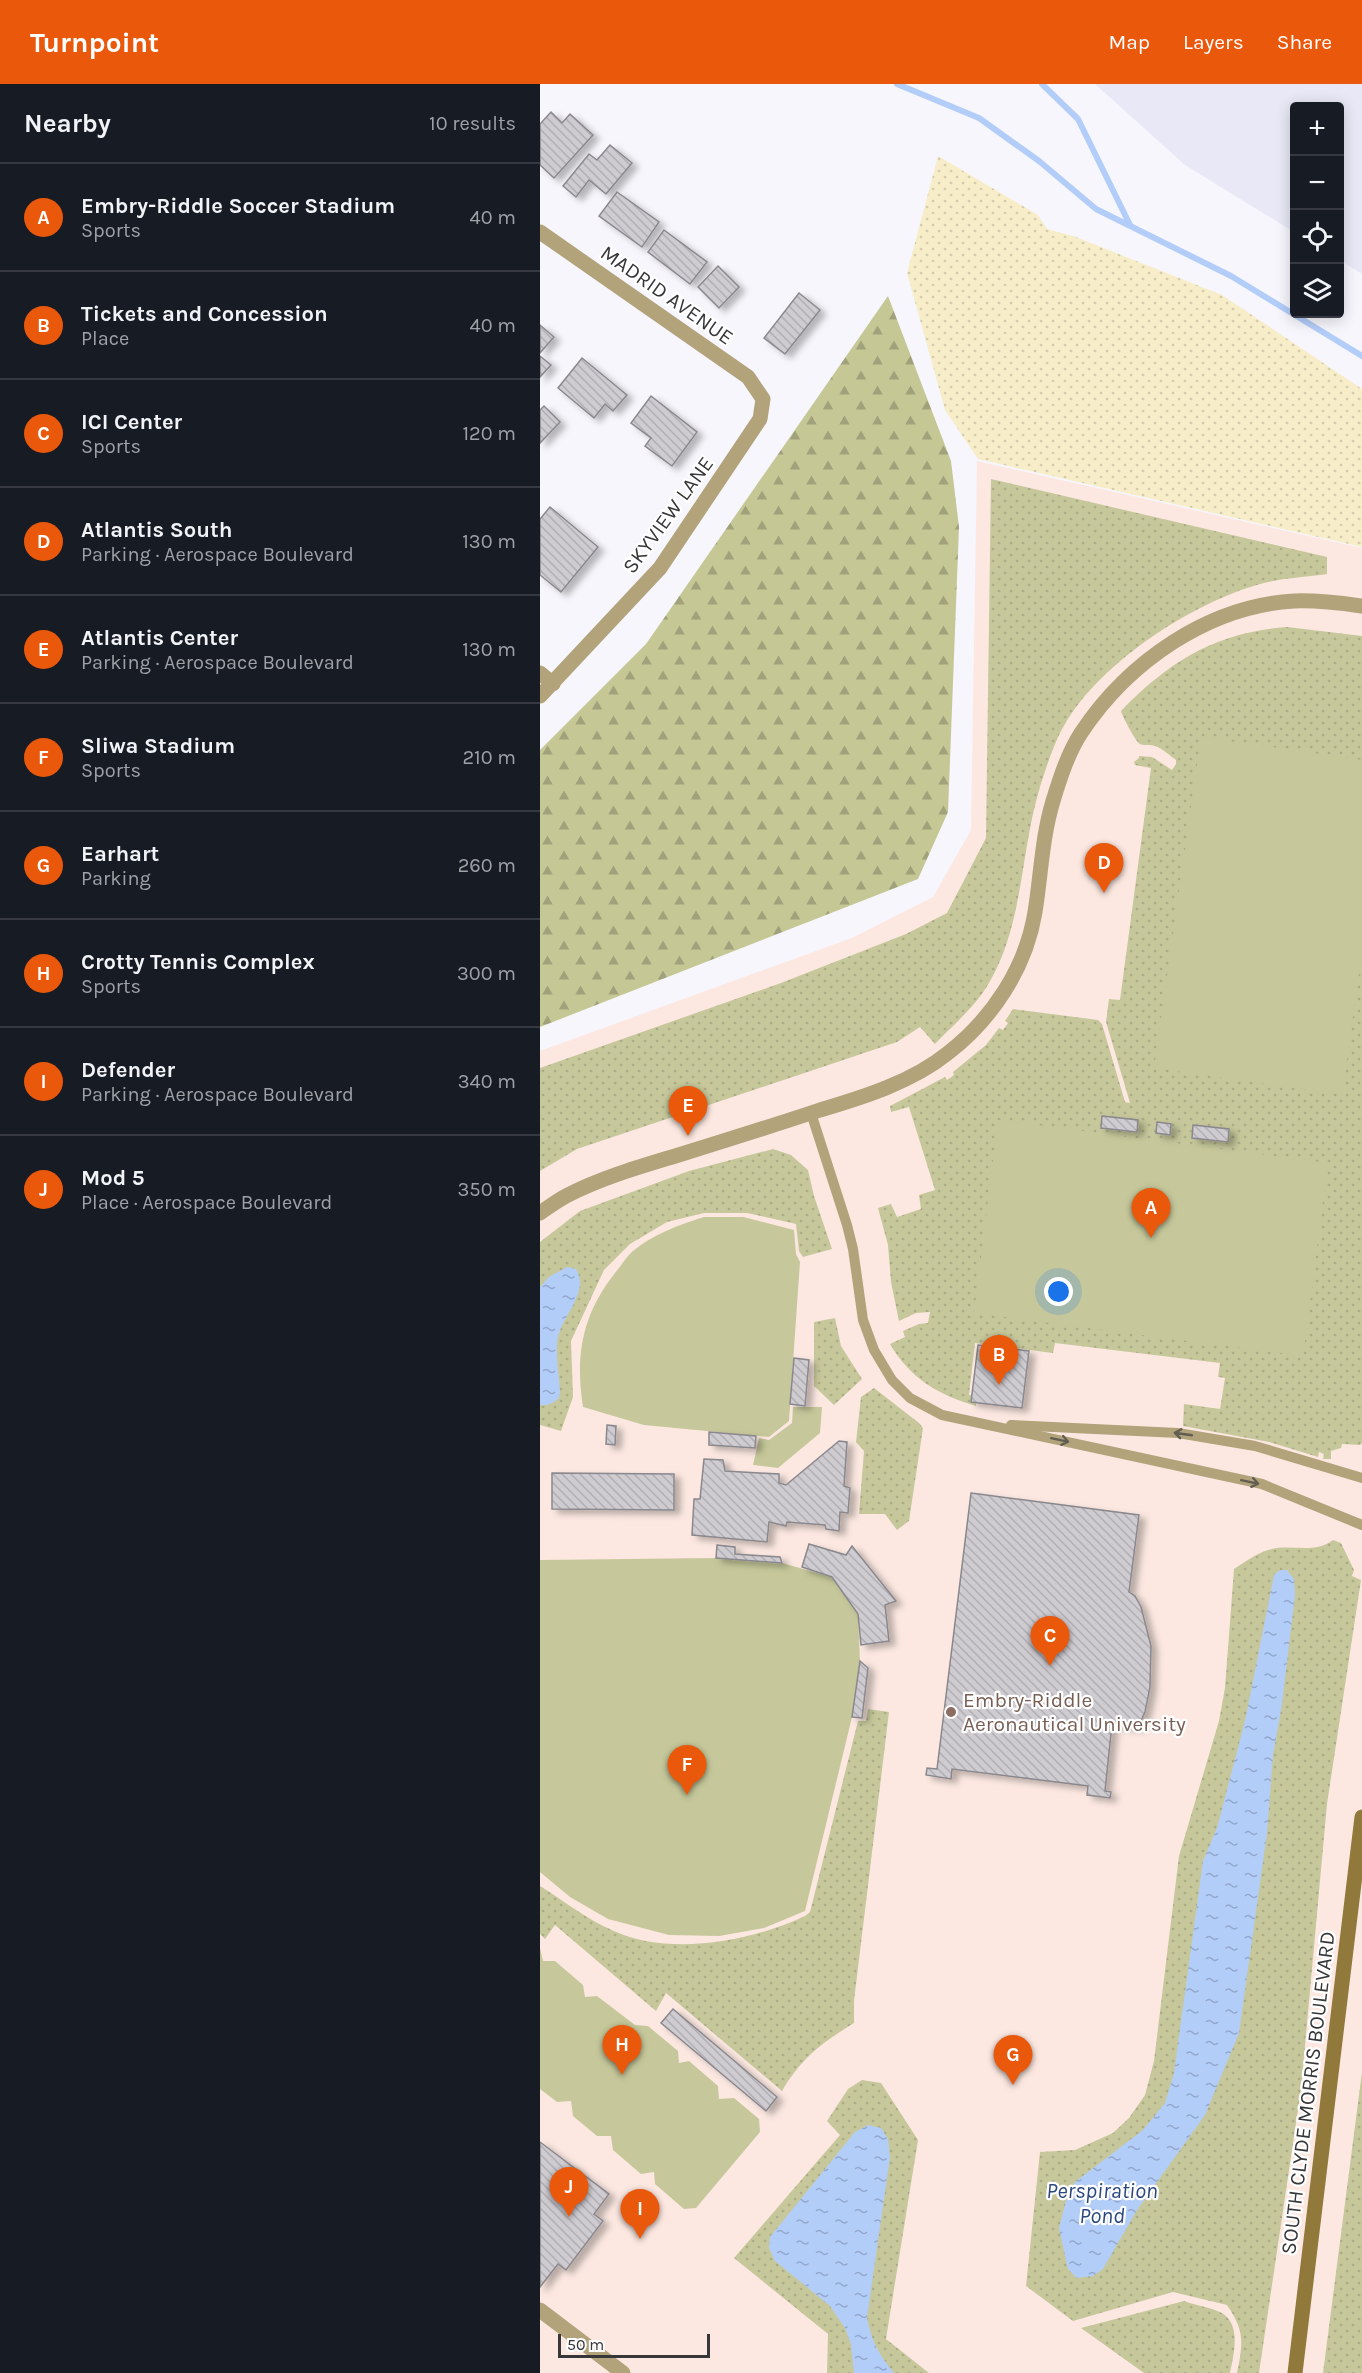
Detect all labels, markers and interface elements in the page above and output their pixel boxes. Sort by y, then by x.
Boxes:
text: Turnpoint [30,26,159,59]
text: Map [1108,30,1150,54]
text: Layers [1183,30,1244,54]
text: Share [1277,30,1332,54]
map controls [1290,102,1344,318]
button: + [1290,102,1344,156]
text: Nearby [24,108,111,139]
text: 10 results [429,112,516,135]
button: − [1290,156,1344,210]
text: Embry-Riddle Soccer Stadium [81,193,395,219]
text: A [37,206,50,229]
text: 40 m [470,206,516,229]
button: locate [1290,210,1344,264]
text: Sports [81,219,141,242]
street label: MADRID AVENUE [596,240,738,350]
button: layers [1290,264,1344,318]
text: Tickets and Concession [81,301,328,327]
text: B [37,314,50,337]
text: 40 m [470,314,516,337]
text: Place [81,327,129,350]
text: ICI Center [81,409,182,435]
text: C [37,422,50,445]
text: 120 m [462,422,516,445]
text: Sports [81,435,141,458]
street label: SKYVIEW LANE [618,452,718,578]
text: Atlantis South [81,517,232,543]
text: D [37,530,50,553]
text: 130 m [462,530,516,553]
text: Parking · Aerospace Boulevard [81,543,354,566]
text: Atlantis Center [81,625,238,651]
text: E [38,638,49,661]
text: 130 m [462,638,516,661]
text: Parking · Aerospace Boulevard [81,651,354,674]
text: Sliwa Stadium [81,733,235,759]
text: F [38,746,49,769]
text: 210 m [462,746,516,769]
text: Sports [81,759,141,782]
text: Earhart [81,841,159,867]
pin: D [1084,844,1124,893]
text: G [37,854,50,877]
text: 260 m [458,854,516,877]
text: Parking [81,867,151,890]
text: Crotty Tennis Complex [81,949,315,975]
text: H [36,962,51,985]
text: 300 m [457,962,516,985]
text: Sports [81,975,141,998]
text: Defender [81,1057,175,1083]
text: I [40,1070,47,1093]
text: 340 m [458,1070,516,1093]
text: Parking · Aerospace Boulevard [81,1083,354,1106]
pin: E [668,1086,708,1136]
text: Mod 5 [81,1165,145,1191]
text: J [39,1178,48,1201]
text: 350 m [458,1178,516,1201]
pin: A [1132,1188,1170,1238]
text: Place · Aerospace Boulevard [81,1191,332,1214]
your location [1044,1277,1073,1306]
pin: B [980,1336,1018,1385]
one-way arrow [1174,1428,1194,1439]
one-way arrow [1050,1435,1069,1447]
one-way arrow [1241,1476,1260,1488]
pin: C [1030,1616,1070,1666]
place label: Embry-Riddle Aeronautical University [963,1688,1186,1736]
marker: Embry-Riddle Aeronautical University [944,1705,958,1719]
pin: F [668,1746,706,1795]
street label: SOUTH CLYDE MORRIS BOULEVARD [1276,1930,1340,2256]
pin: H [602,2026,641,2075]
pin: G [994,2036,1032,2085]
pin: J [549,2168,588,2217]
water label: Perspiration Pond [1046,2178,1158,2229]
pin: I [620,2190,660,2239]
scale bar [558,2331,710,2358]
text: 50 m [567,2335,604,2354]

